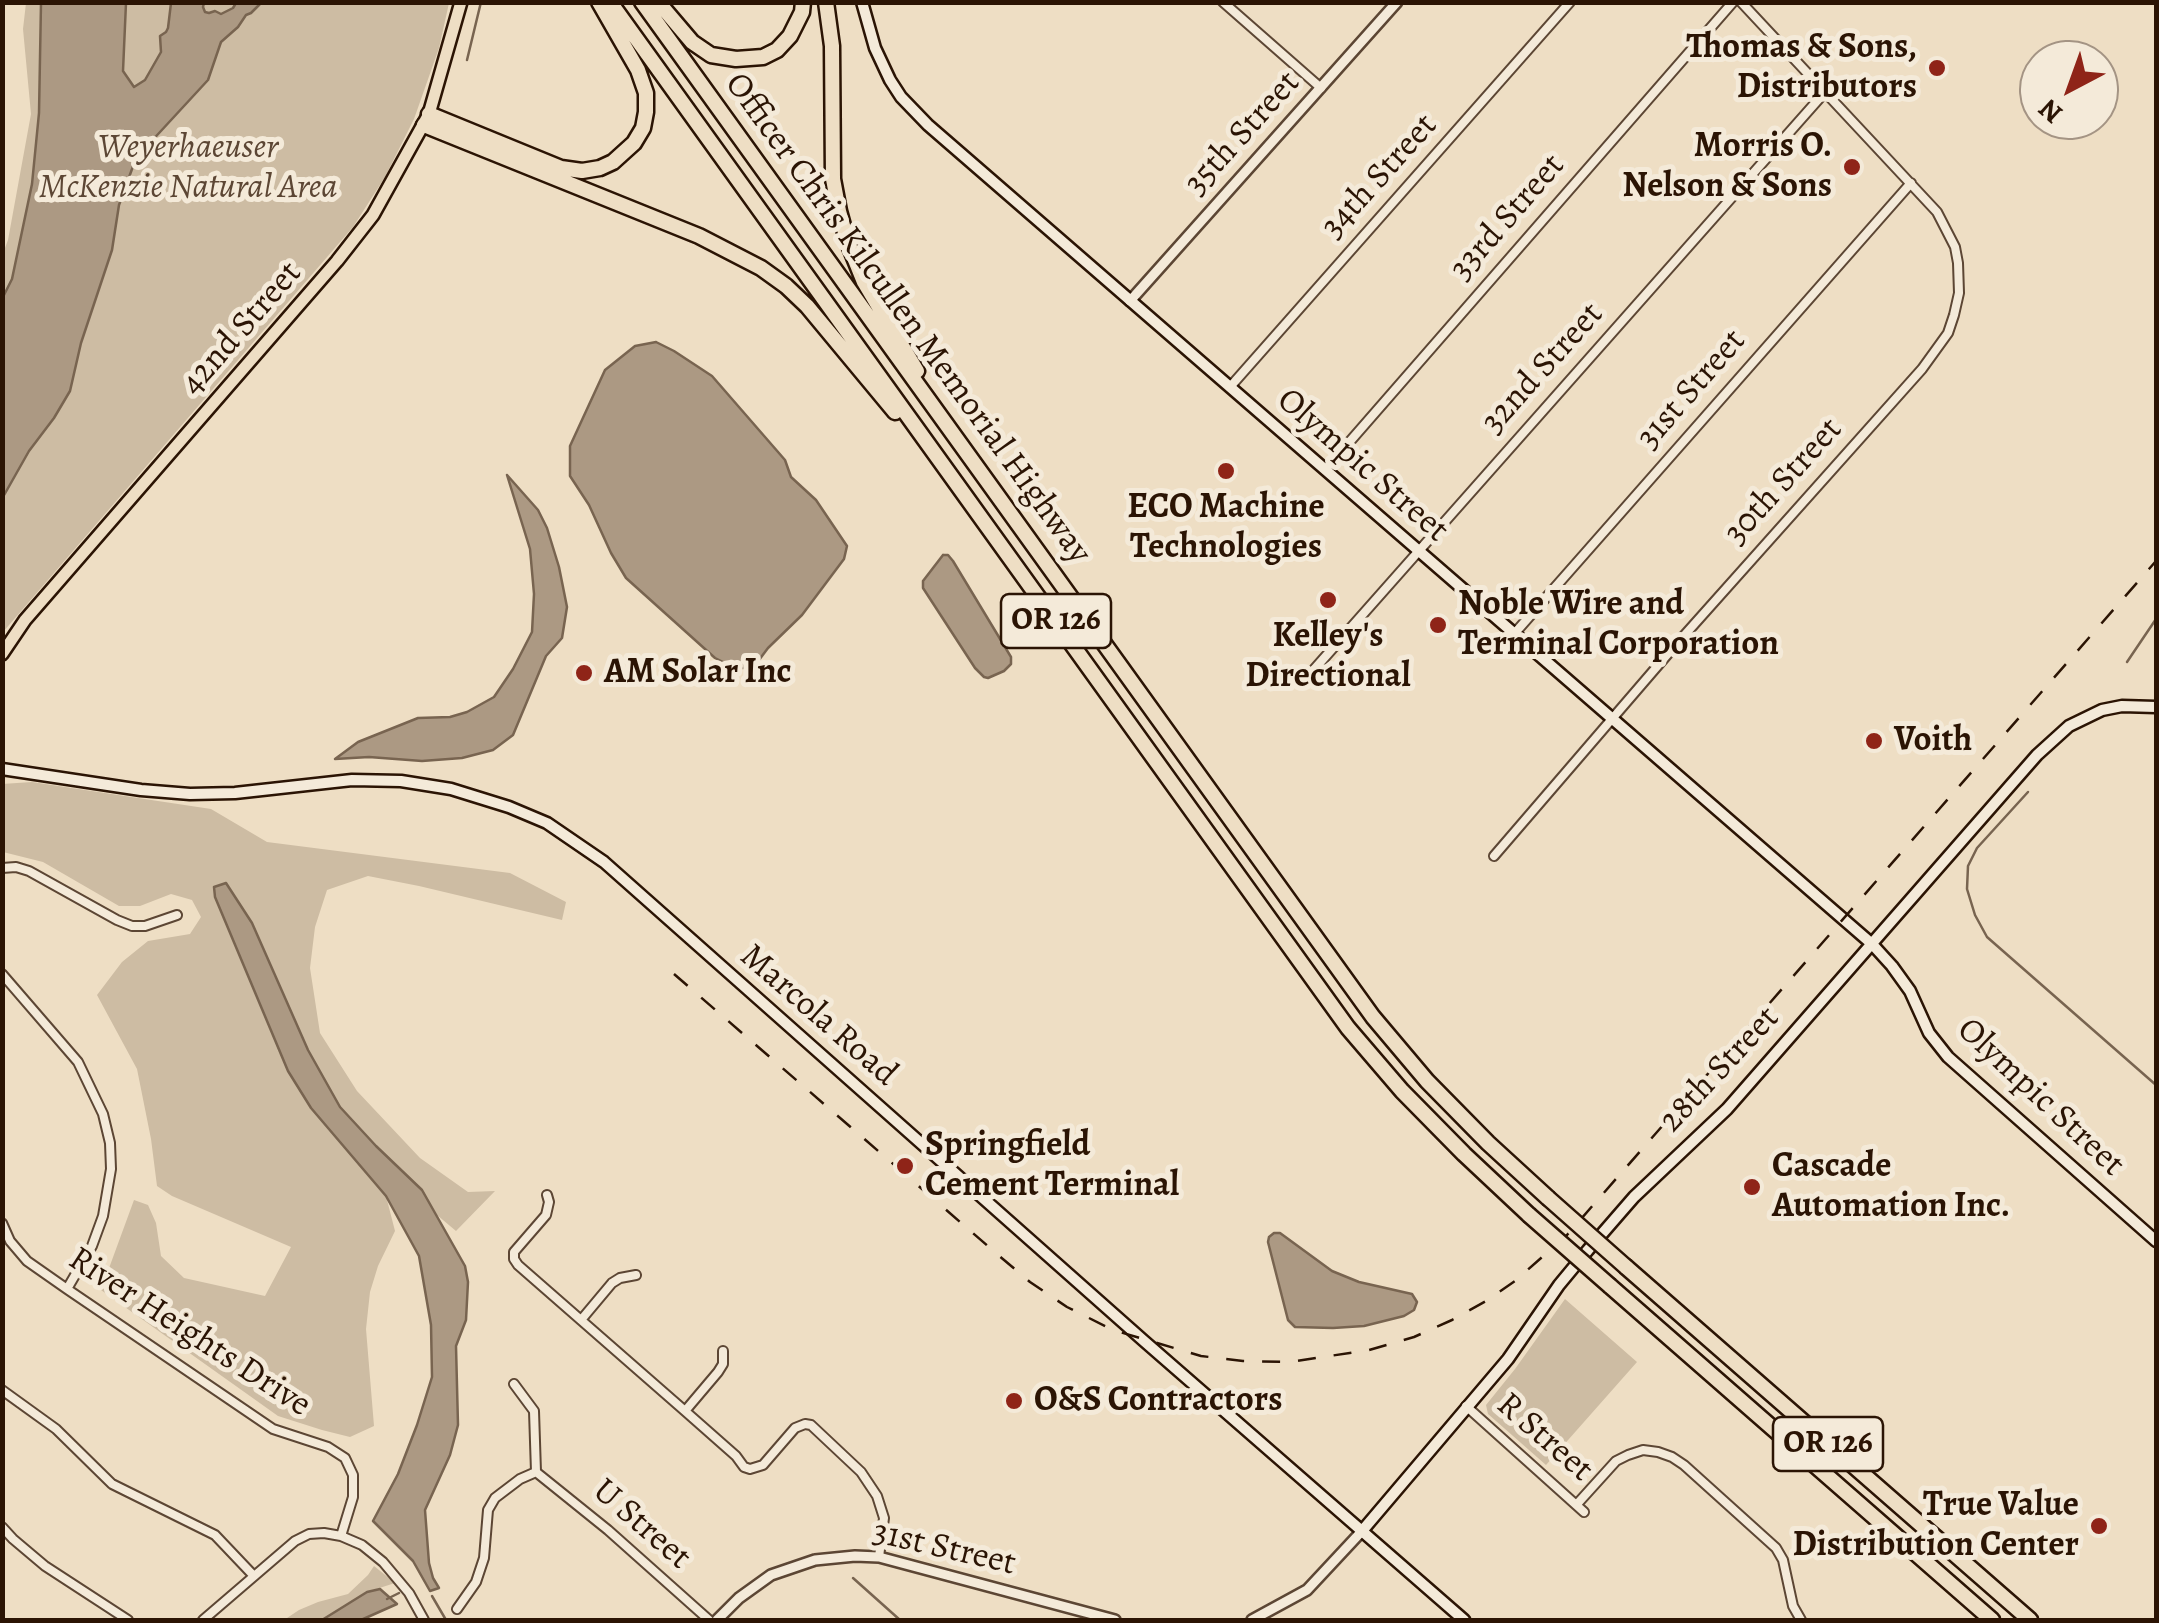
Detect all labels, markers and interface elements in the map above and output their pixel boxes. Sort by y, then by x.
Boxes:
place label: Thomas & Sons, Distributors [1686,27,1917,109]
north arrow [2019,40,2119,140]
marker: Thomas & Sons, Distributors [1926,57,1948,79]
street label: 35th Street [1176,63,1310,205]
street label: Officer Chris Kilcullen Memorial Highway [715,65,1099,573]
text: N [2030,90,2071,132]
street label: 34th Street [1313,106,1447,248]
place label: Morris O. Nelson & Sons [1622,126,1832,208]
park label: Weyerhaeuser McKenzie Natural Area [39,127,337,209]
street label: 33rd Street [1442,146,1574,290]
marker: Morris O. Nelson & Sons [1841,156,1863,178]
street label: 42nd Street [173,254,311,404]
street label: 32nd Street [1473,295,1613,443]
street label: 31st Street [1629,321,1755,459]
street label: Olympic Street [1268,380,1456,552]
street label: 30th Street [1716,410,1852,554]
marker: ECO Machine Technologies [1215,460,1237,482]
place label: ECO Machine Technologies [1127,487,1325,569]
place label: Noble Wire and Terminal Corporation [1458,584,1779,666]
marker: Kelley's Directional [1317,589,1339,611]
road number: OR 126 [1001,594,1111,648]
marker: Noble Wire and Terminal Corporation [1427,614,1449,636]
place label: Kelley's Directional [1245,616,1411,698]
place label: AM Solar Inc [604,652,792,694]
marker: AM Solar Inc [573,662,595,684]
place label: Voith [1894,720,1972,762]
marker: Voith [1863,730,1885,752]
street label: Marcola Road [731,936,905,1096]
street label: 28th Street [1651,998,1789,1142]
street label: Olympic Street [1948,1010,2132,1186]
place label: Springfield Cement Terminal [925,1125,1179,1207]
place label: Cascade Automation Inc. [1772,1146,2010,1228]
marker: Springfield Cement Terminal [894,1155,916,1177]
marker: Cascade Automation Inc. [1741,1176,1763,1198]
street label: River Heights Drive [60,1239,318,1427]
place label: O&S Contractors [1034,1380,1282,1422]
street label: R Street [1487,1385,1601,1491]
marker: O&S Contractors [1003,1390,1025,1412]
road number: OR 126 [1773,1417,1883,1471]
street label: U Street [583,1471,699,1579]
place label: True Value Distribution Center [1792,1485,2079,1567]
street label: 31st Street [869,1512,1019,1586]
marker: True Value Distribution Center [2088,1515,2110,1537]

